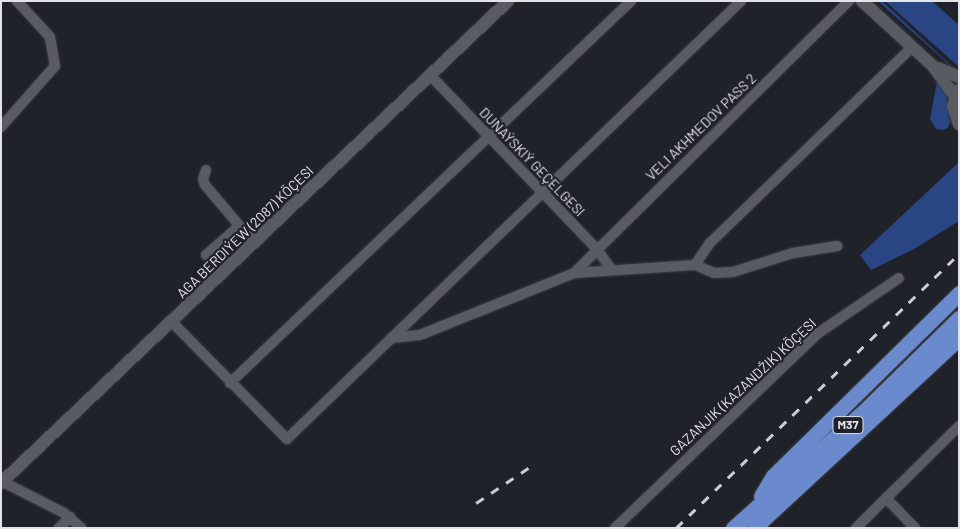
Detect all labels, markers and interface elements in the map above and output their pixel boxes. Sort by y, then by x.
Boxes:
street label: VELI AKHMEDOV PASS 2 [642,70,760,184]
street label: DUNAÝSKIÝ GEÇELGESI [476,104,588,220]
street label: AGA BERDIÝEW (2087) KÖÇESI [173,162,317,302]
street label: GAZANJIK (KAZANDŽIK) KÖÇESI [666,315,820,459]
road number: M37 [832,416,864,434]

